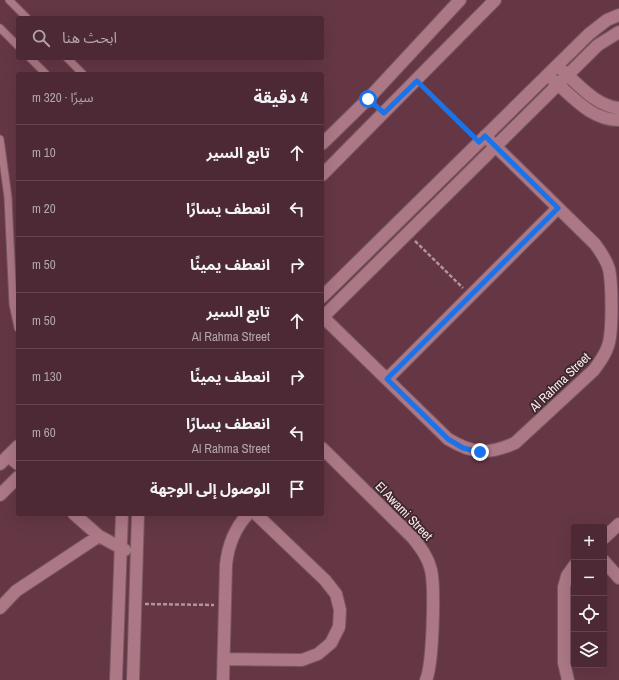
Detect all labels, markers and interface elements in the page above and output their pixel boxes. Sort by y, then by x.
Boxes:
search box [16,16,324,60]
icon: search [30,27,52,49]
text: ابحث هنا [62,27,117,48]
text: 4 دقيقة [254,85,308,108]
text: سيرًا · 320 m [32,89,94,106]
route start [359,90,377,108]
text: تابع السير [206,142,270,163]
icon: ahead [286,142,308,164]
text: 10 m [32,144,56,161]
text: انعطف يسارًا [186,198,270,219]
icon: left [286,198,308,220]
text: 20 m [32,200,56,217]
text: انعطف يمينًا [190,254,270,275]
icon: right [286,254,308,276]
text: 50 m [32,256,56,273]
text: تابع السير [206,301,270,322]
icon: ahead [286,310,308,332]
text: 50 m [32,312,56,329]
text: Al Rahma Street [192,328,270,345]
street label: Al Rahma Street [525,349,594,416]
text: انعطف يمينًا [190,366,270,387]
icon: right [286,366,308,388]
text: 130 m [32,368,62,385]
text: انعطف يسارًا [186,413,270,434]
icon: left [286,422,308,444]
text: 60 m [32,424,56,441]
text: Al Rahma Street [192,440,270,457]
route end [471,443,489,461]
text: الوصول إلى الوجهة [150,478,270,499]
icon: arrive [286,478,308,500]
street label: El Awami Street [372,478,436,544]
map controls [571,524,607,668]
button: + [571,524,607,560]
button: − [571,560,607,596]
button: locate [571,596,607,632]
button: layers [571,632,607,668]

